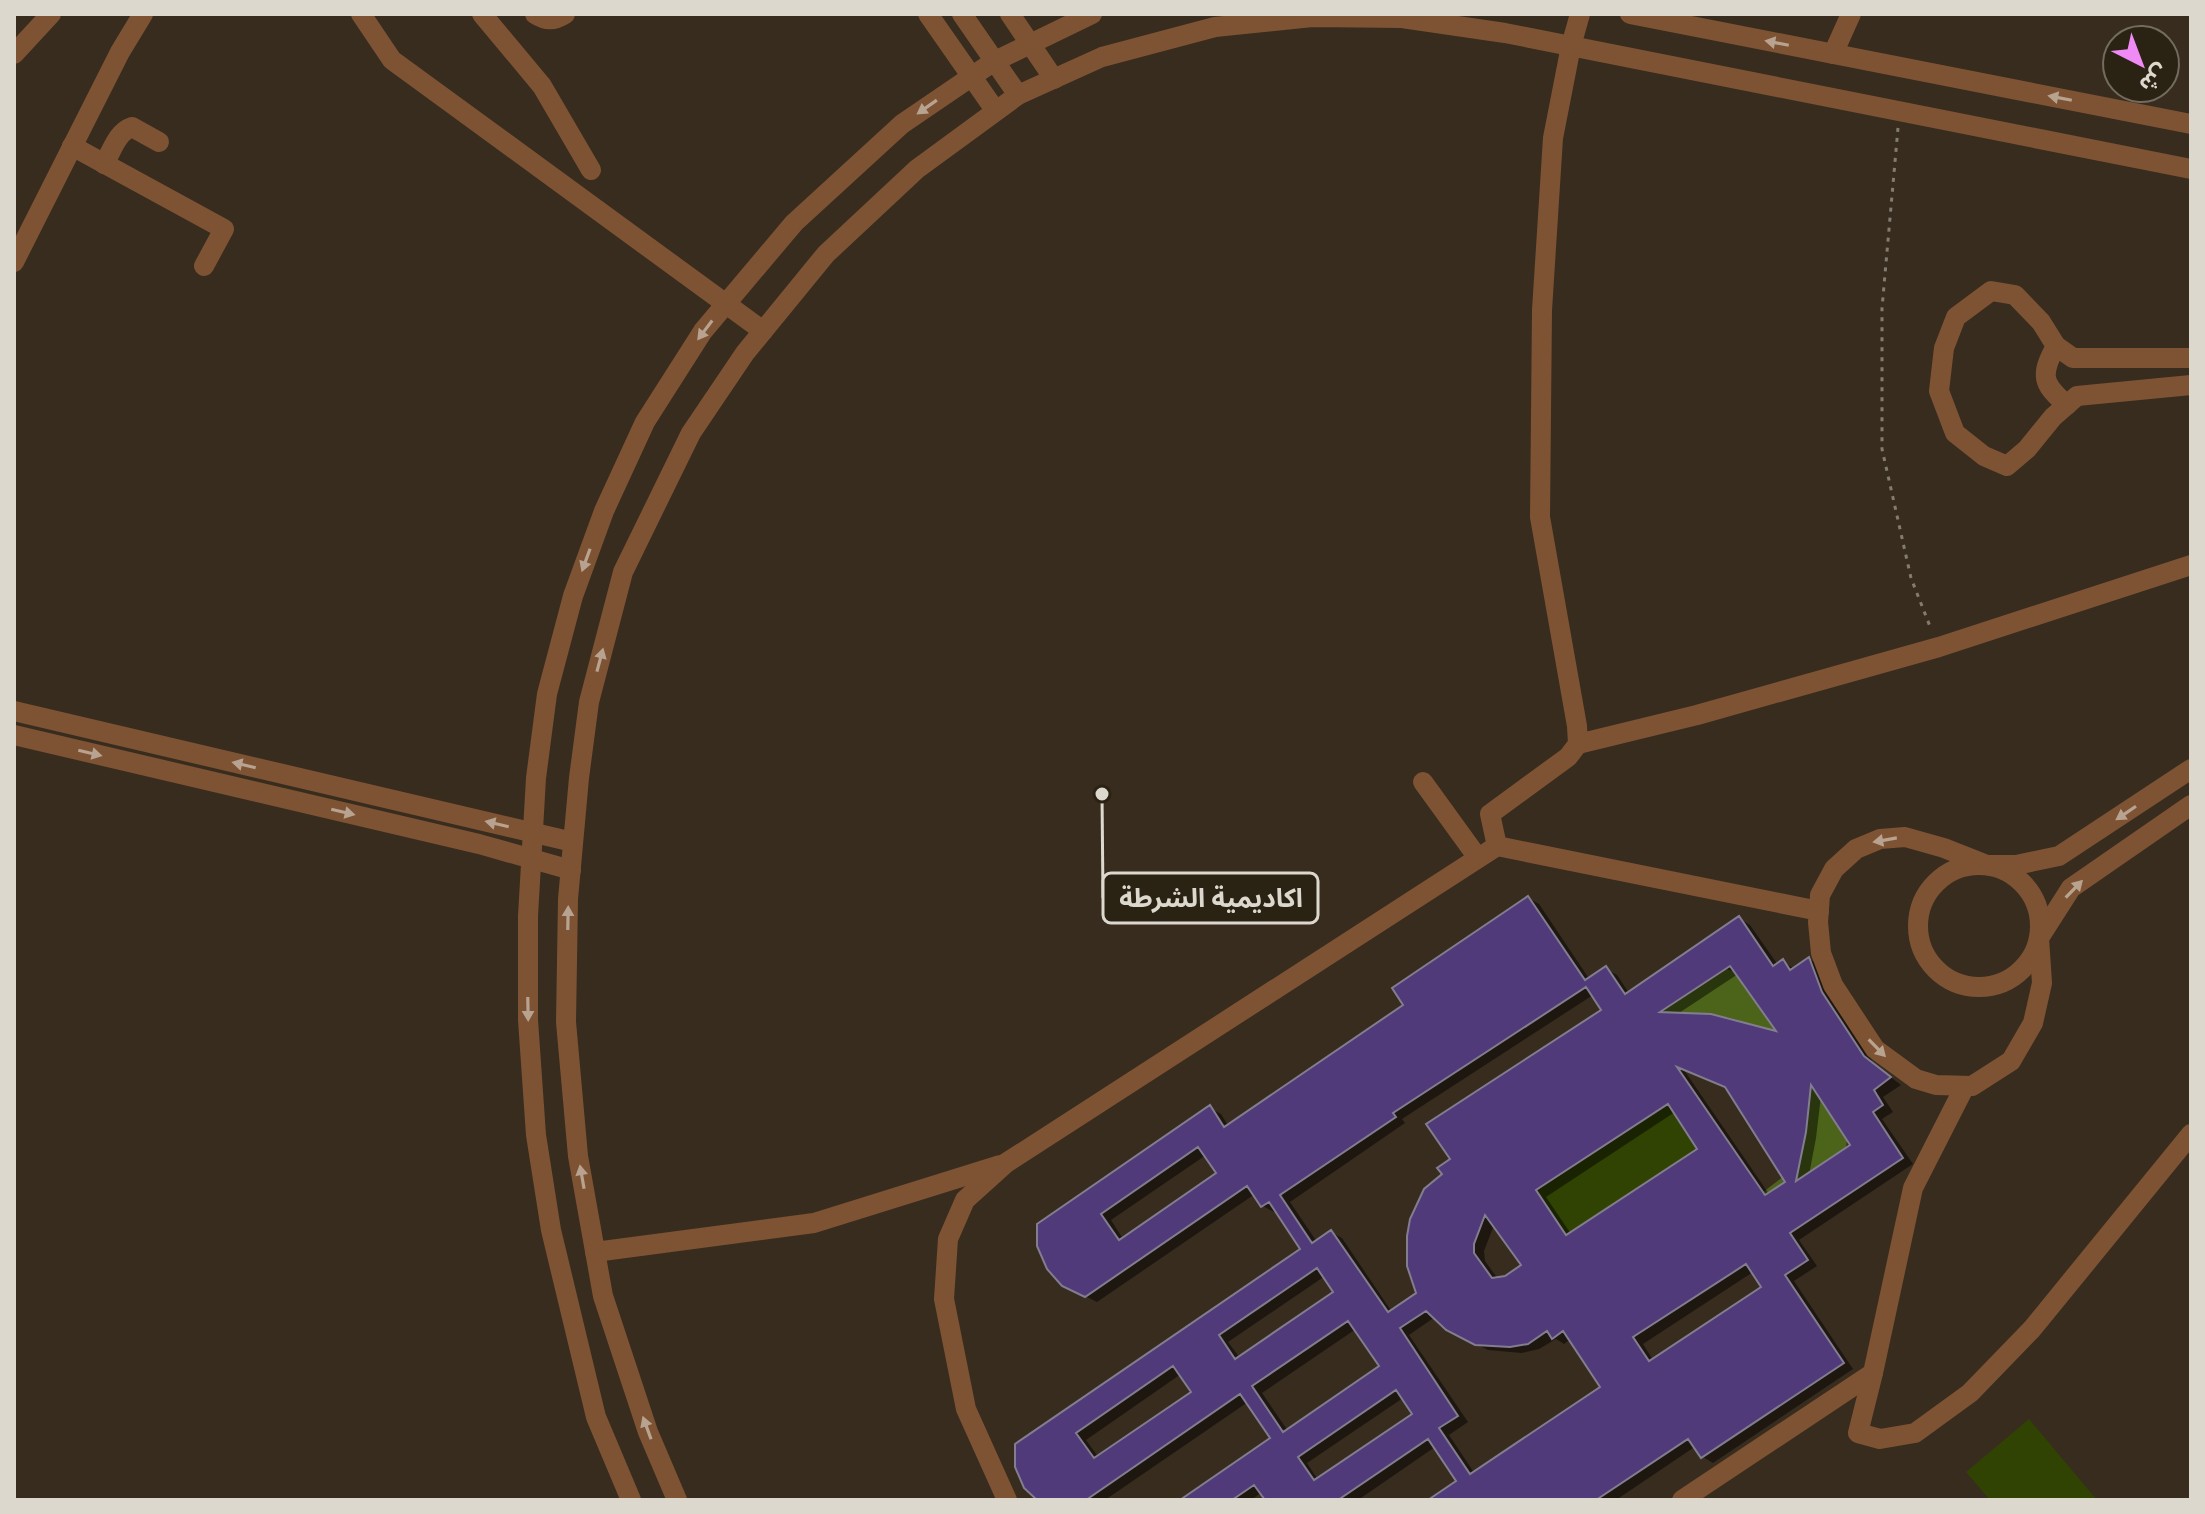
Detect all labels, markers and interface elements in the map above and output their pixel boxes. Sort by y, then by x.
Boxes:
north arrow [2101,24,2181,104]
one-way arrow [1764,36,1789,48]
text: ش [2134,59,2174,98]
one-way arrow [2047,91,2072,104]
one-way arrow [917,99,938,114]
one-way arrow [698,320,714,340]
one-way arrow [580,548,592,572]
one-way arrow [594,648,607,672]
one-way arrow [78,747,103,760]
one-way arrow [231,758,256,771]
one-way arrow [2116,805,2137,820]
one-way arrow [331,806,356,819]
one-way arrow [485,817,510,830]
one-way arrow [1873,834,1898,846]
callout: اكاديمية الشرطة [1103,873,1318,923]
one-way arrow [2064,880,2083,899]
text: اكاديمية الشرطة [1119,883,1303,913]
one-way arrow [562,905,574,930]
one-way arrow [522,997,534,1022]
one-way arrow [1868,1038,1886,1057]
one-way arrow [575,1164,587,1189]
one-way arrow [640,1416,653,1440]

